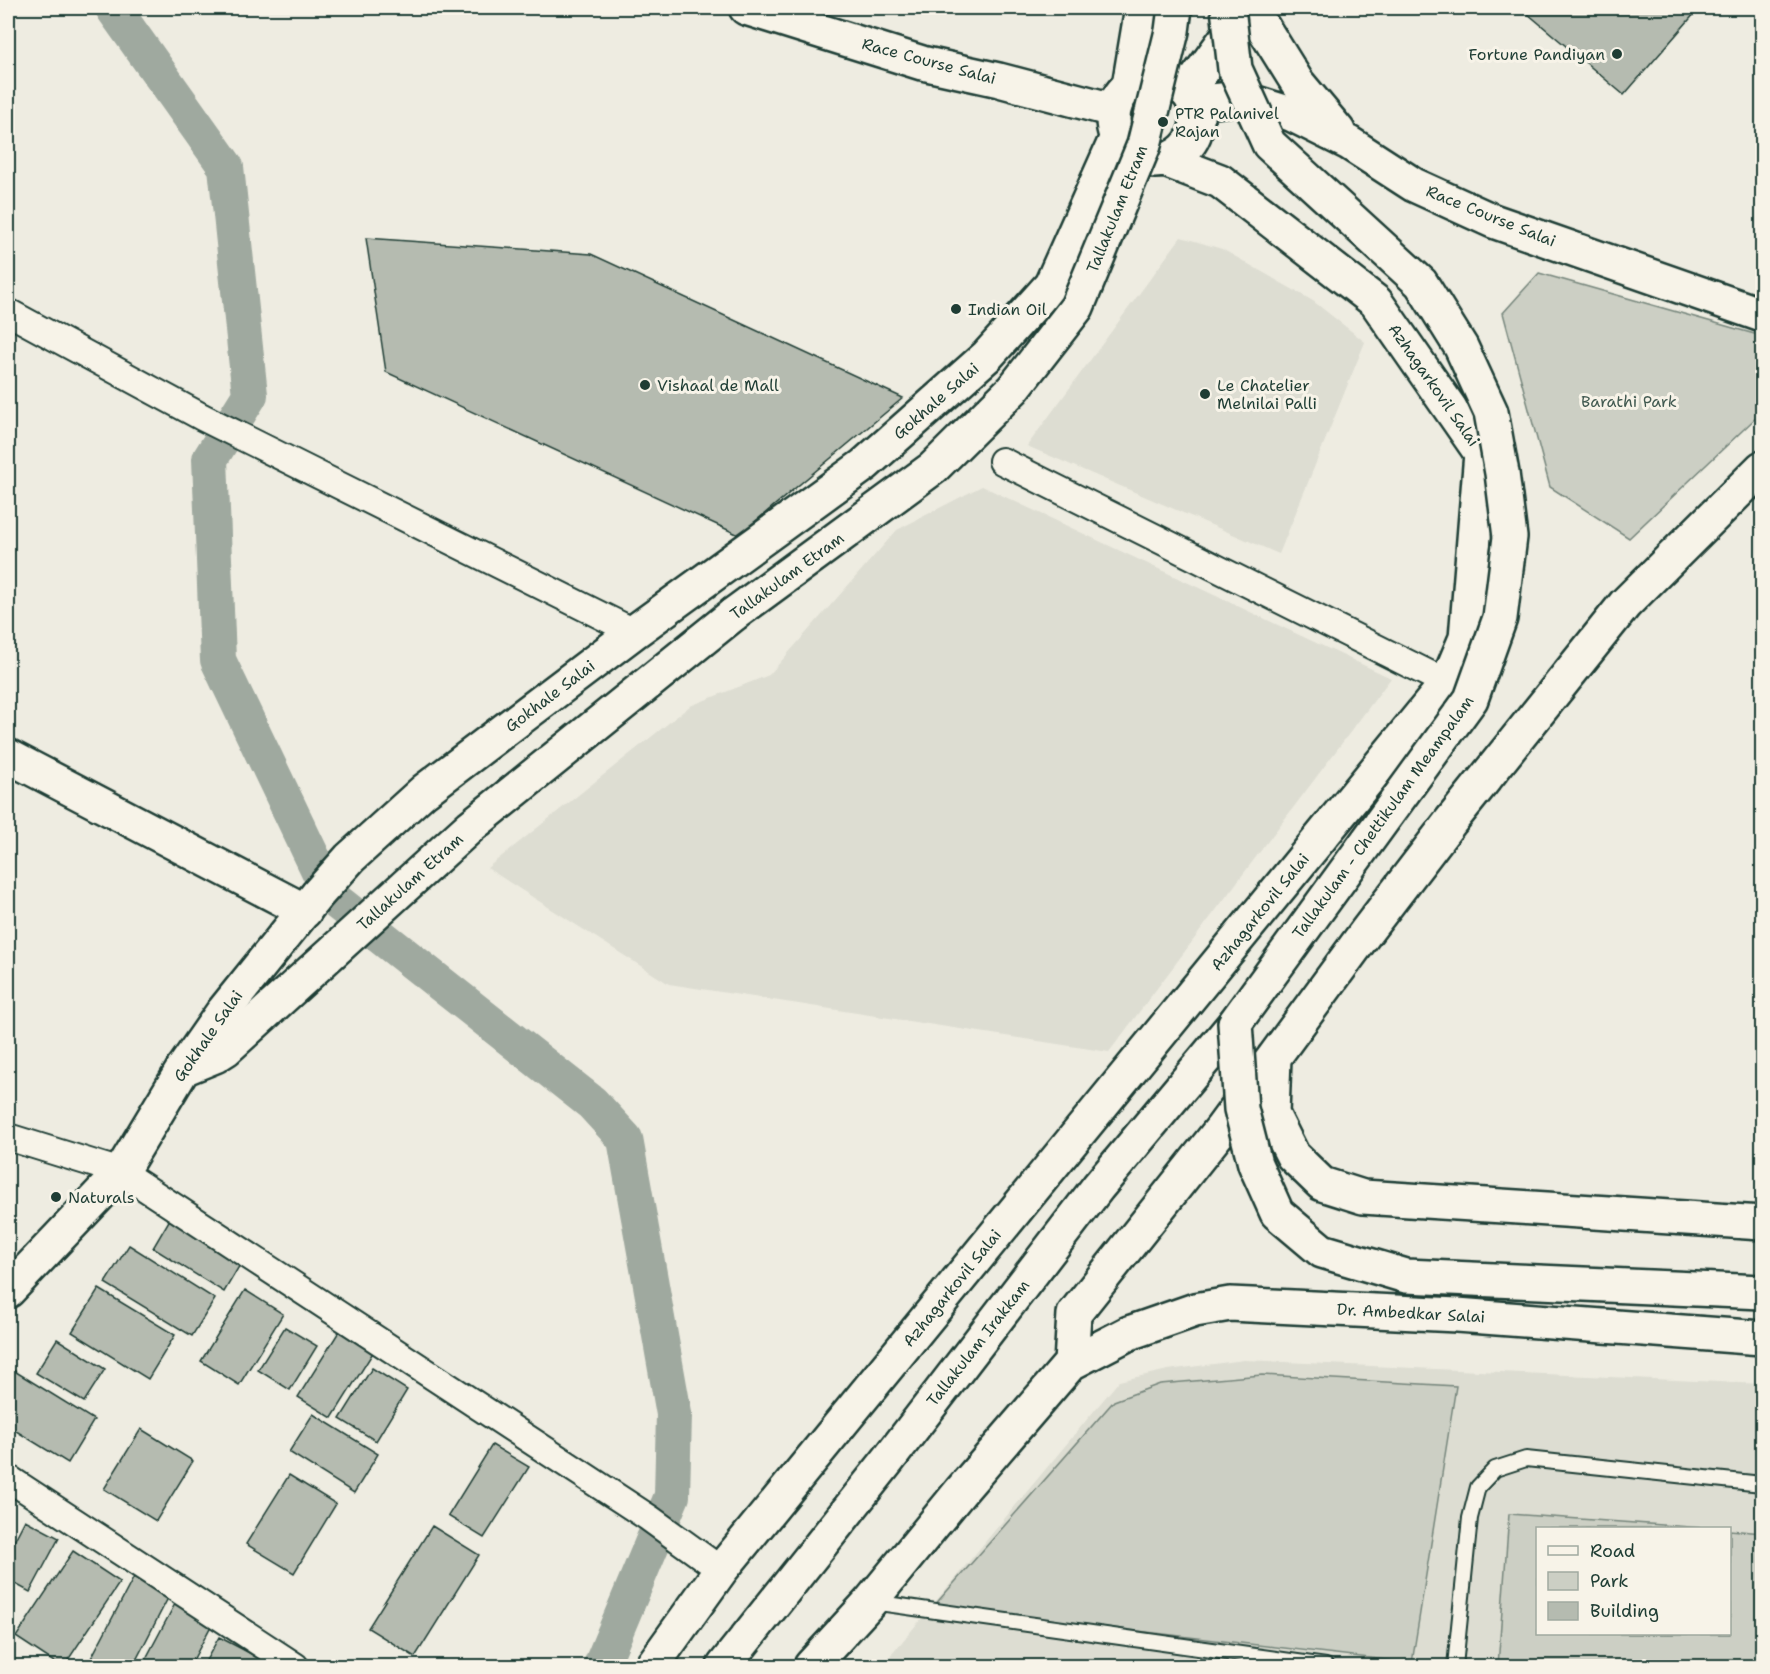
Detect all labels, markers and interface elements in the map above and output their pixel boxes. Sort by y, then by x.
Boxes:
street label: Race Course Salai [860,33,998,89]
place label: Fortune Pandiyan [1469,44,1605,65]
marker: Fortune Pandiyan [1610,47,1624,61]
place label: PTR Palanivel Rajan [1175,103,1279,142]
marker: PTR Palanivel Rajan [1156,115,1170,129]
street label: Tallakulam Etram [1082,142,1152,276]
street label: Race Course Salai [1423,180,1559,252]
place label: Indian Oil [968,299,1047,320]
marker: Indian Oil [949,302,963,316]
street label: Azhagarkovil Salai [1384,319,1484,451]
street label: Gokhale Salai [889,358,983,444]
place label: Vishaal de Mall [657,375,779,396]
place label: Le Chatelier Melnilai Palli [1217,375,1317,414]
marker: Vishaal de Mall [638,378,652,392]
marker: Le Chatelier Melnilai Palli [1198,387,1212,401]
park label: Barathi Park [1581,391,1677,412]
street label: Tallakulam Etram [726,527,848,624]
street label: Gokhale Salai [501,655,599,737]
street label: Tallakulam - Chettikulam Meampalam [1288,691,1479,943]
street label: Tallakulam Etram [352,829,468,935]
street label: Azhagarkovil Salai [1206,849,1314,975]
street label: Gokhale Salai [169,986,247,1086]
place label: Naturals [68,1187,135,1208]
marker: Naturals [49,1190,63,1204]
street label: Azhagarkovil Salai [898,1225,1006,1351]
street label: Tallakulam Irakkam [922,1275,1034,1411]
street label: Dr. Ambedkar Salai [1336,1299,1486,1327]
legend [1536,1527,1731,1635]
text: Road [1590,1539,1635,1563]
text: Park [1590,1569,1629,1593]
text: Building [1590,1599,1659,1623]

